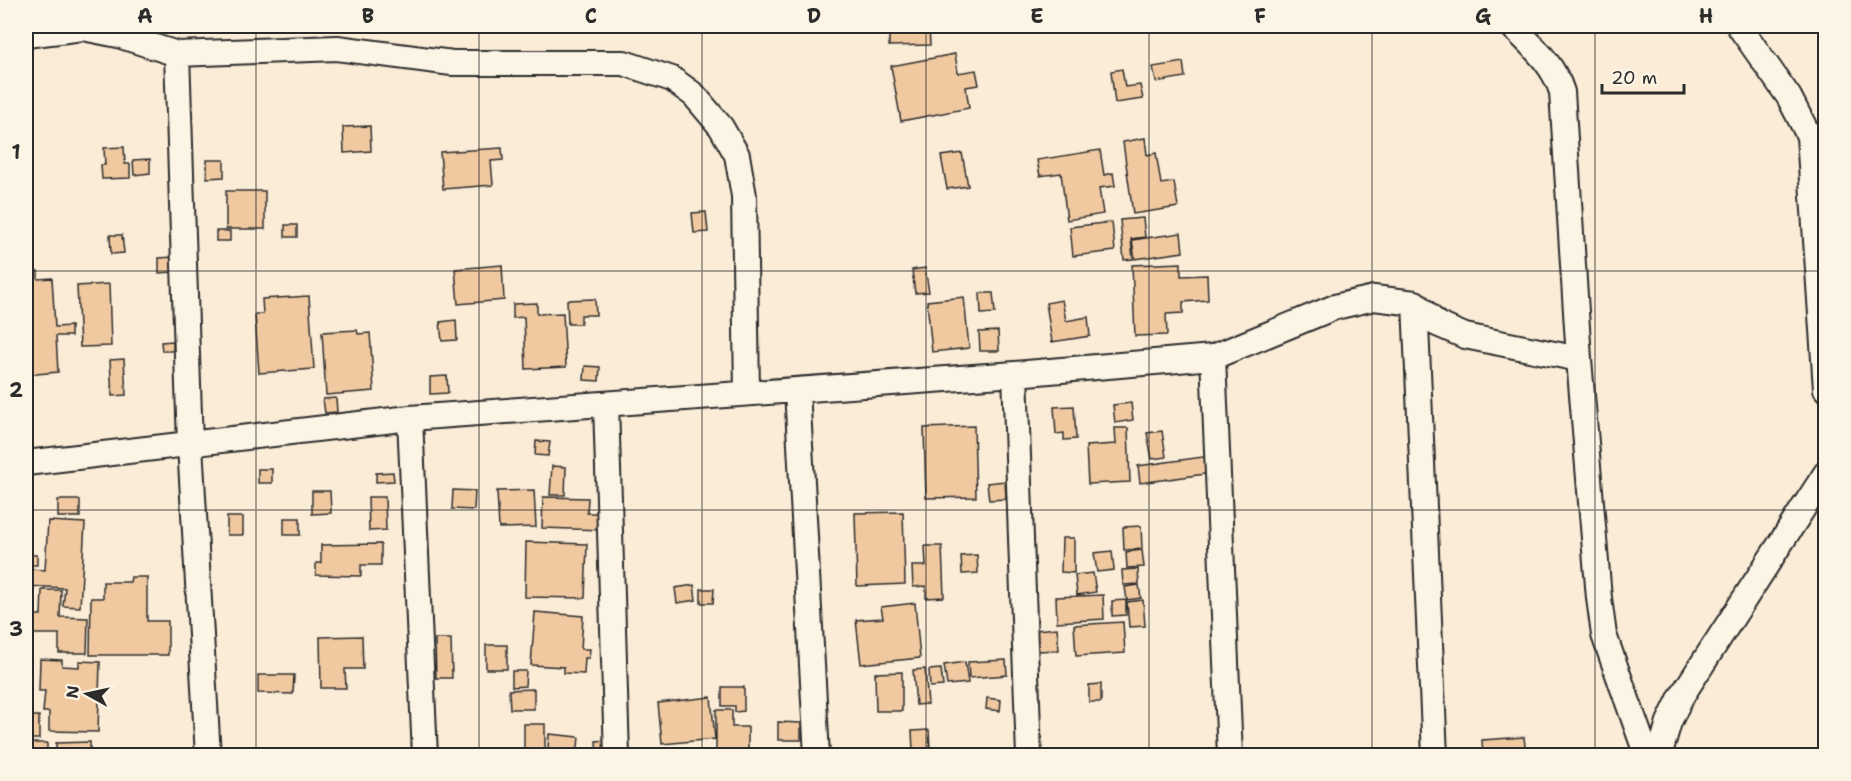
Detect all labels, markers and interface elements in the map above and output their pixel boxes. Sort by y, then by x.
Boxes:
text: A [137,3,153,29]
text: B [362,3,374,29]
text: C [585,3,597,29]
text: D [807,3,821,29]
text: E [1030,3,1044,29]
text: F [1254,3,1266,29]
text: G [1475,3,1491,29]
text: H [1699,3,1713,29]
scale bar [1602,57,1684,95]
text: 20 m [1611,66,1657,90]
text: 1 [11,139,21,165]
text: 2 [9,377,23,403]
text: 3 [9,616,23,642]
north arrow [57,664,117,724]
text: N [61,684,84,700]

